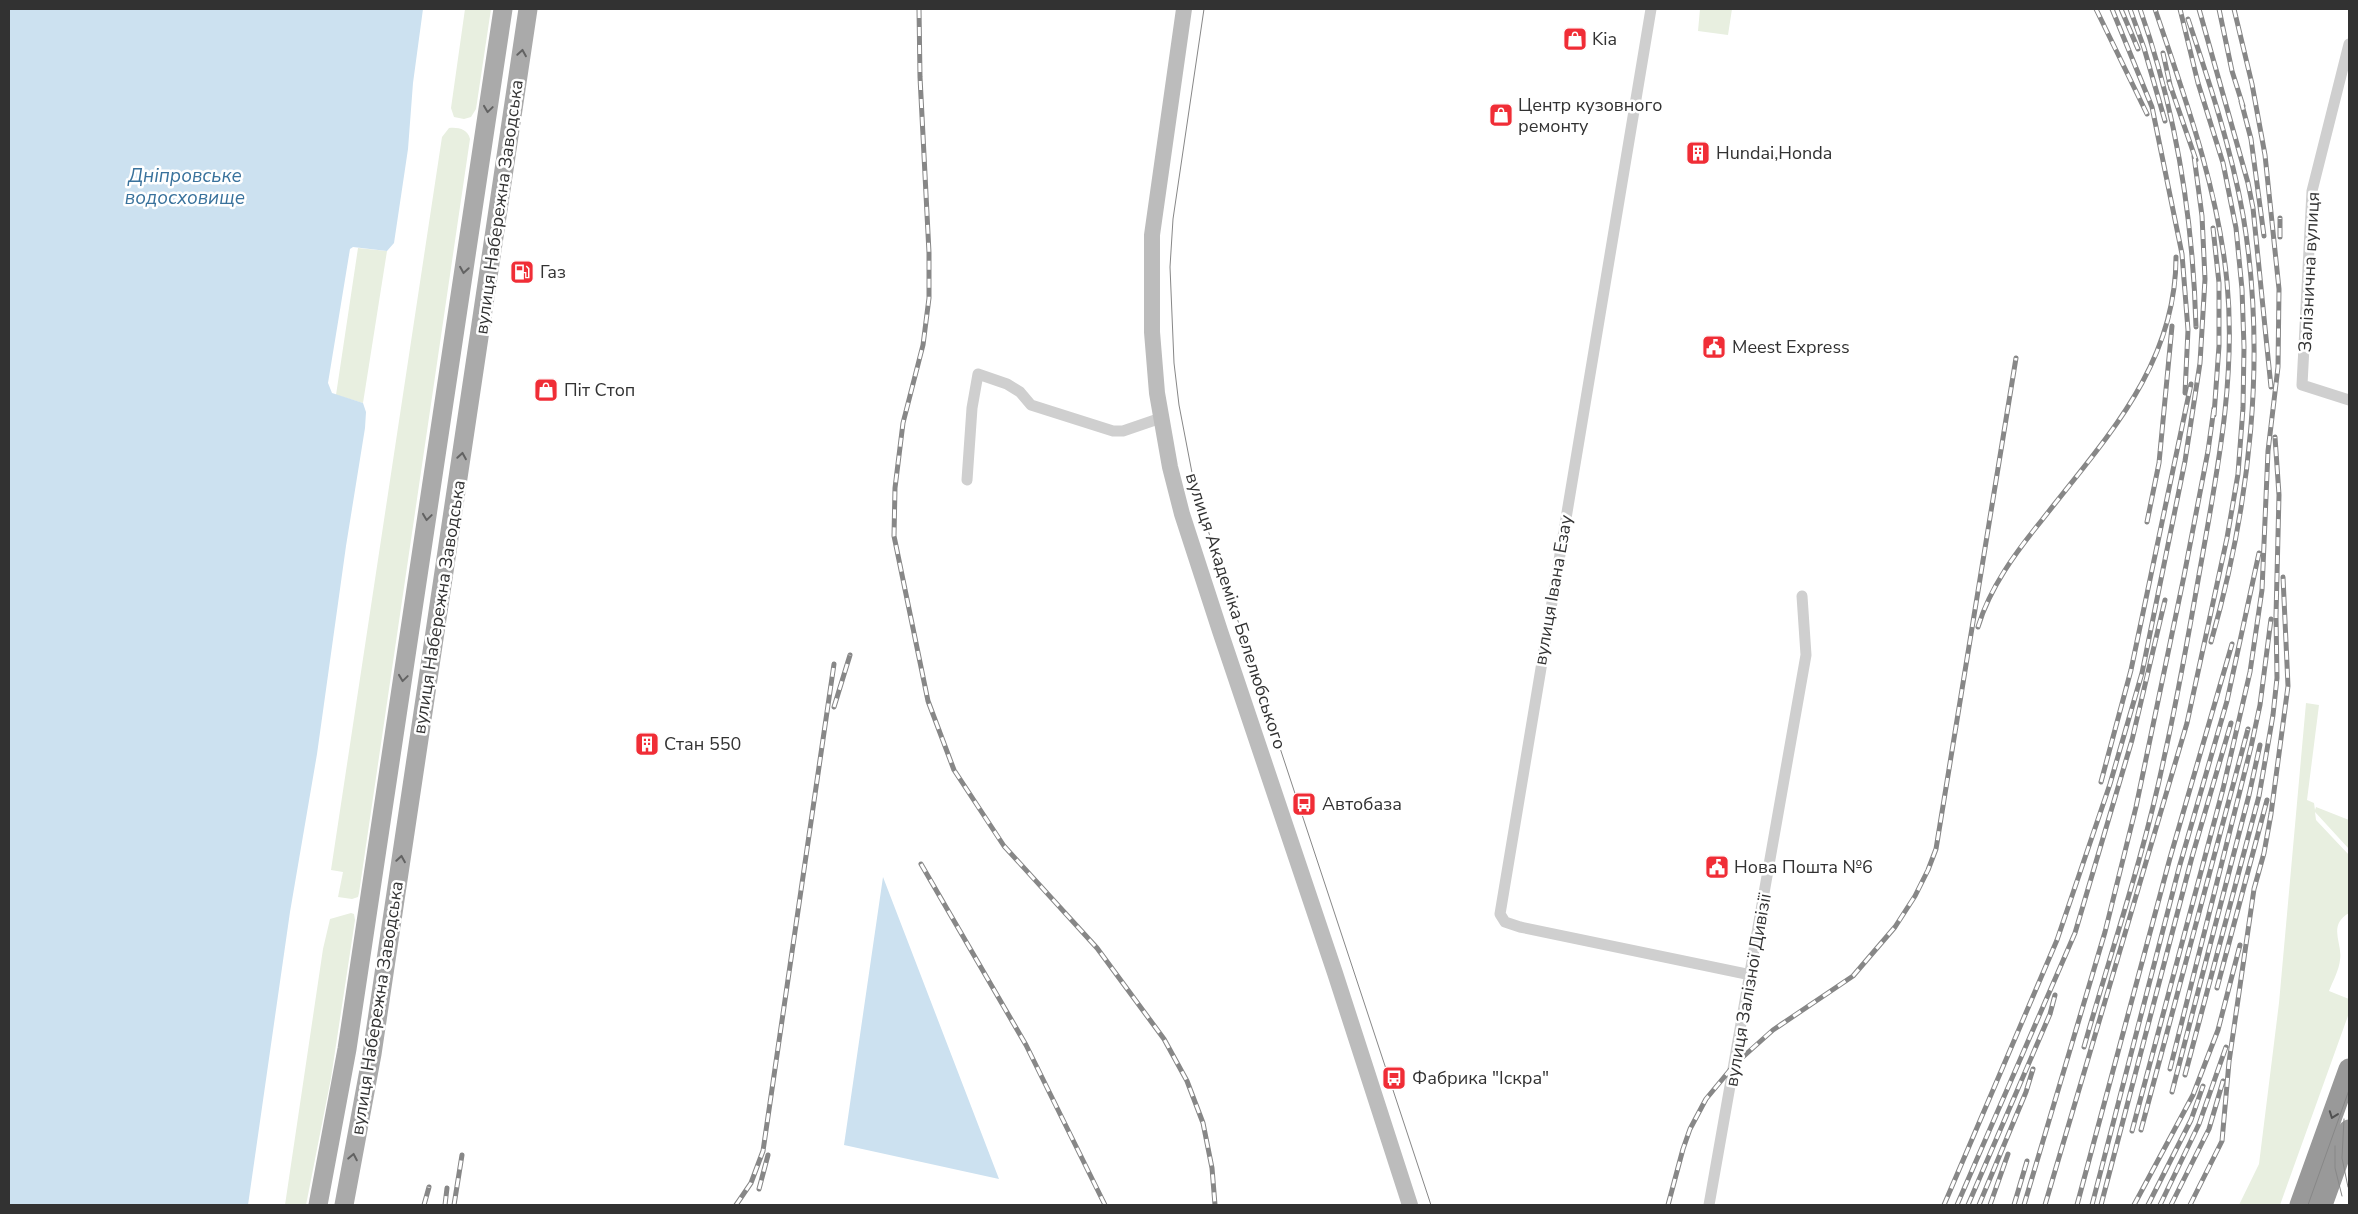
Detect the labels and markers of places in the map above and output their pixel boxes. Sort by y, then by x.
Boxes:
shop icon: Kia [1562,26,1588,52]
place label: Kia [1592,27,1617,51]
place label: Центр кузовного ремонту [1518,93,1662,138]
shop icon: Центр кузовного ремонту [1488,102,1514,128]
building icon: Hundai,Honda [1685,140,1711,166]
place label: Hundai,Honda [1716,141,1832,165]
fuel station icon: Газ [509,259,535,285]
place label: Газ [540,260,566,284]
public building icon: Meest Express [1701,334,1727,360]
place label: Meest Express [1732,335,1850,359]
shop icon: Піт Стоп [533,377,559,403]
place label: Піт Стоп [564,378,635,402]
building icon: Стан 550 [634,731,660,757]
place label: Стан 550 [664,732,741,756]
bus stop icon: Автобаза [1291,791,1317,817]
place label: Автобаза [1322,792,1402,816]
public building icon: Нова Пошта №6 [1704,854,1730,880]
place label: Нова Пошта №6 [1734,855,1873,879]
bus stop icon: Фабрика "Іскра" [1381,1065,1407,1091]
place label: Фабрика "Іскра" [1412,1066,1549,1090]

